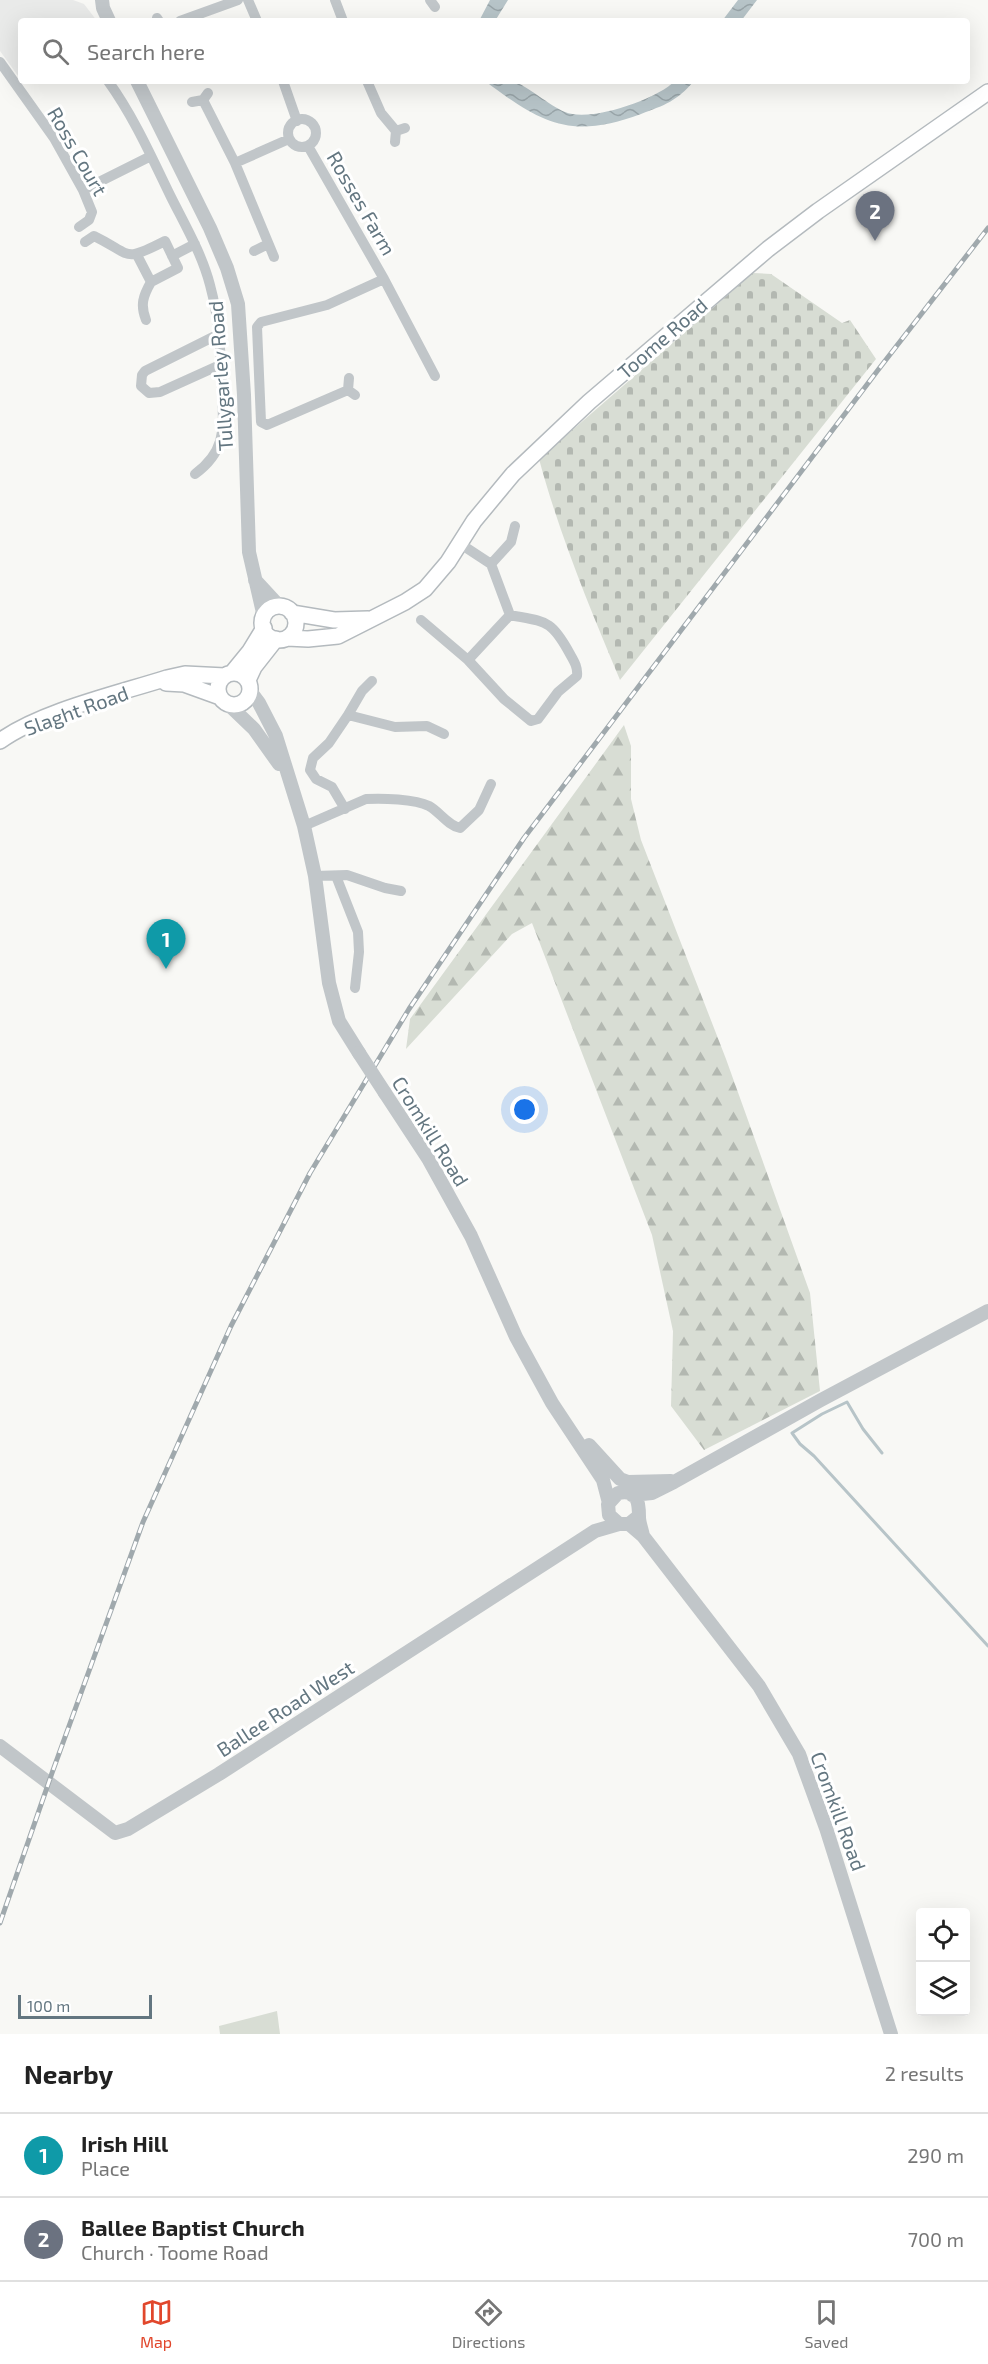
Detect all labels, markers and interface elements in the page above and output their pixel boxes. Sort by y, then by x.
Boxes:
search box [18,18,970,84]
icon: search [39,35,72,68]
text: Search here [87,38,205,64]
street label: Ross Court [43,102,113,200]
street label: Rosses Farm [323,147,401,259]
pin: 2 [856,192,894,241]
street label: Toome Road [612,293,712,383]
street label: Tullygarley Road [203,300,237,452]
street label: Slaght Road [21,680,131,740]
pin: 1 [146,920,186,969]
street label: Cromkill Road [388,1072,474,1190]
your location [510,1095,539,1124]
street label: Ballee Road West [212,1655,358,1761]
street label: Cromkill Road [806,1748,872,1874]
map controls [916,1908,970,2016]
button: locate [916,1908,970,1962]
button: layers [916,1962,970,2016]
scale bar [18,1992,152,2020]
text: 100 m [27,1996,70,2015]
text: Nearby [24,2058,113,2089]
text: 2 results [885,2061,964,2085]
text: Irish Hill [81,2130,168,2156]
text: 1 [39,2143,48,2167]
text: 290 m [907,2143,964,2167]
text: Place [81,2156,130,2180]
text: Ballee Baptist Church [81,2214,305,2240]
text: 2 [38,2227,49,2251]
text: 700 m [908,2227,964,2251]
text: Church · Toome Road [81,2240,269,2264]
tab: Map [140,2296,173,2351]
tab: Directions [452,2296,525,2351]
tab: Saved [805,2296,848,2351]

